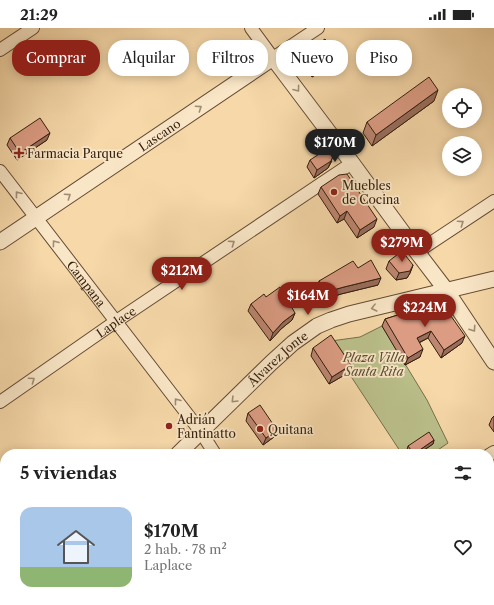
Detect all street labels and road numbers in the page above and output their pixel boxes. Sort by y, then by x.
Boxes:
street label: Lascano [136,115,183,154]
street label: Campana [64,257,110,310]
street label: Laplace [93,303,139,340]
street label: Álvarez Jonte [243,327,311,390]

